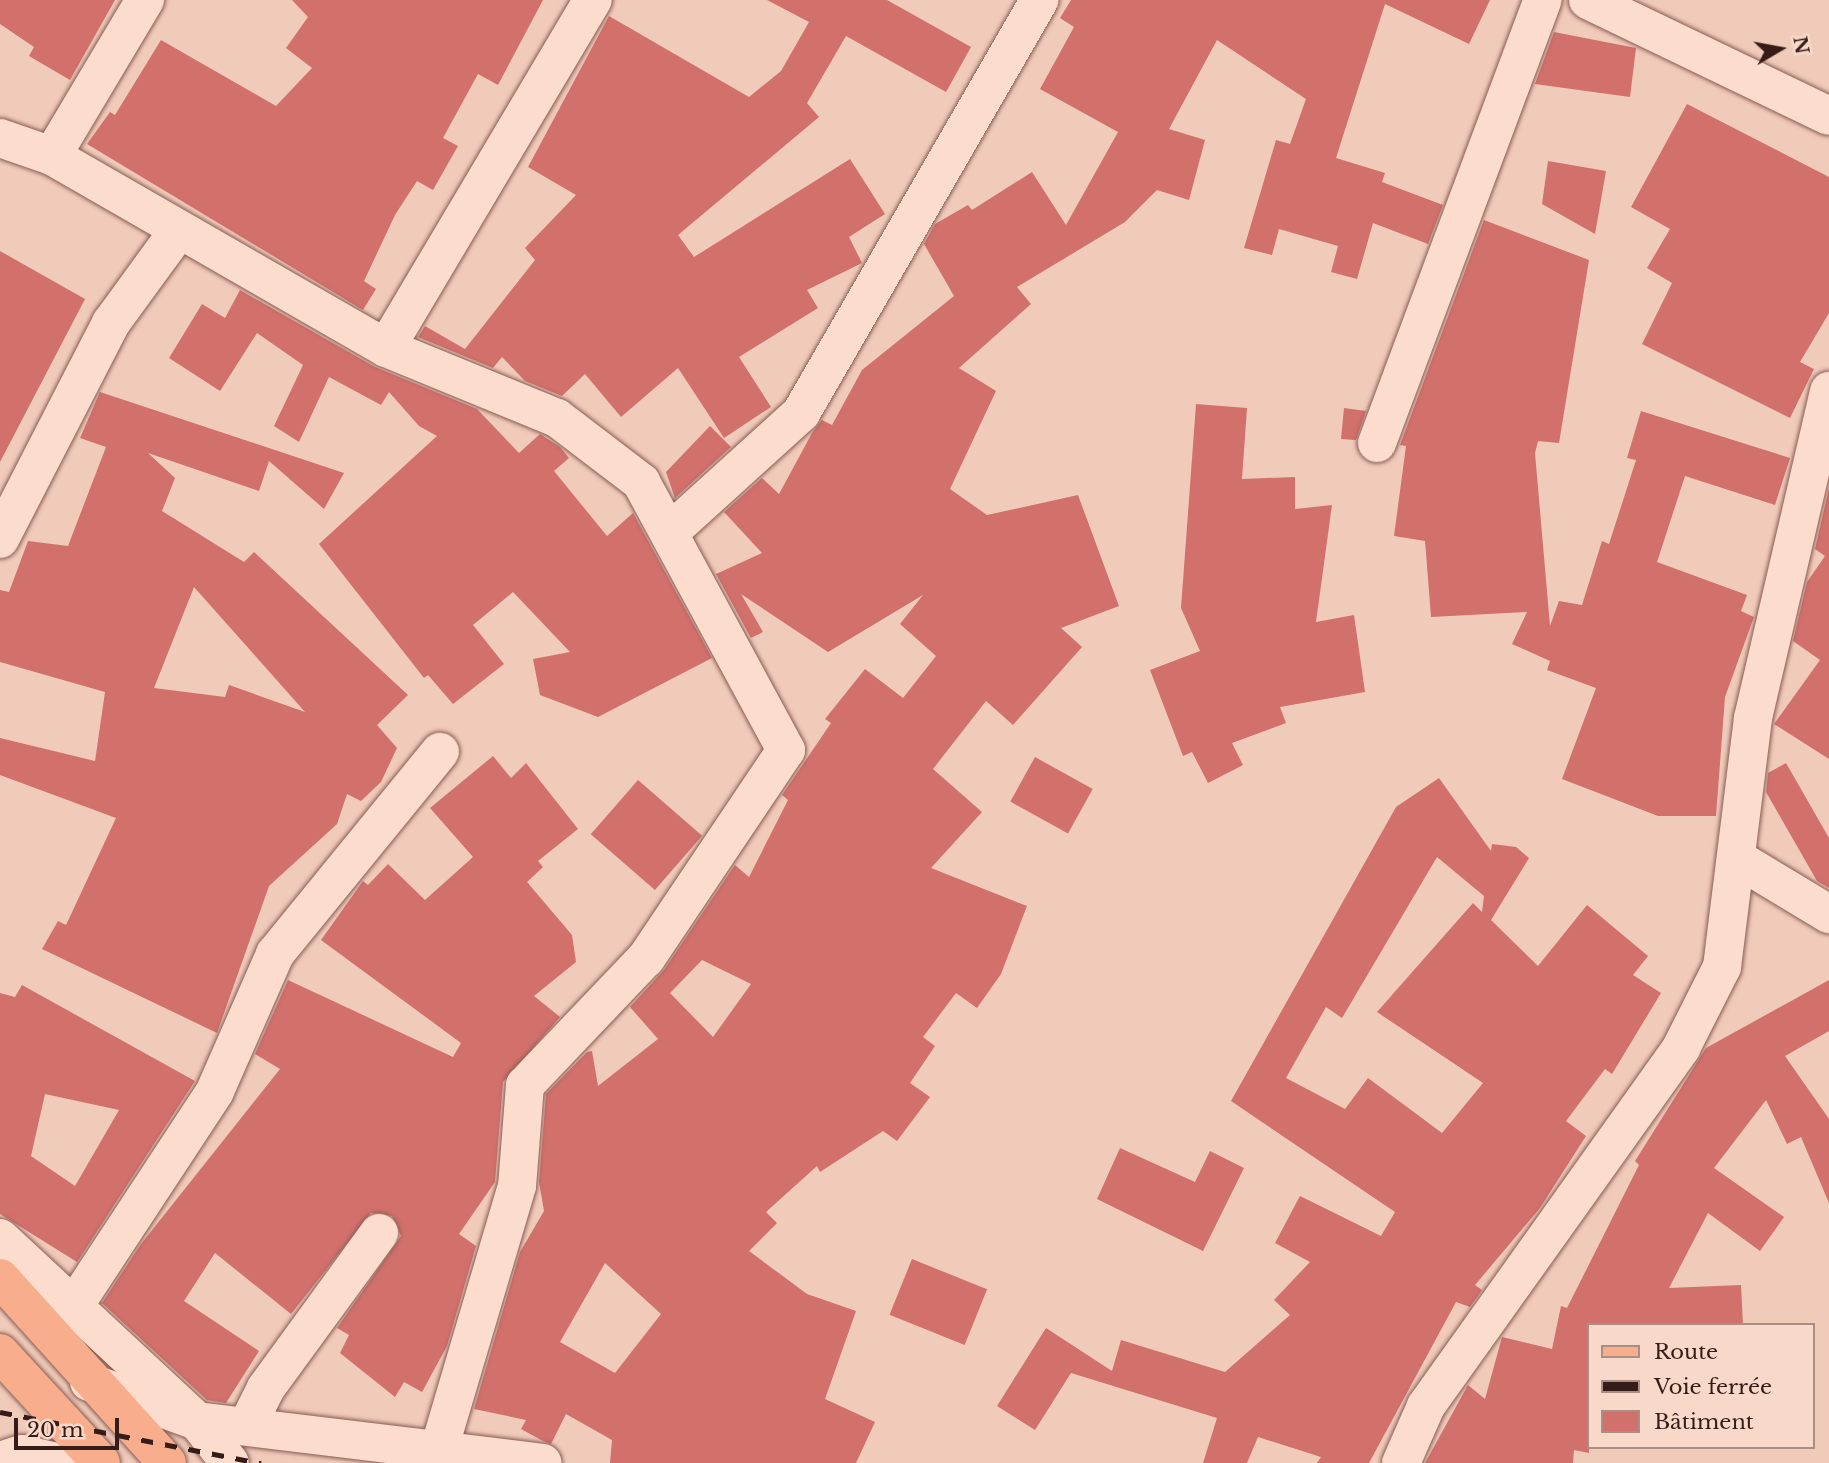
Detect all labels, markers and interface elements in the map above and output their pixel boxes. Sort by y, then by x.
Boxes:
north arrow [1745,14,1815,84]
text: N [1788,34,1814,56]
legend [1588,1323,1815,1449]
text: Route [1654,1339,1718,1365]
text: Voie ferrée [1654,1374,1772,1400]
scale bar [18,1404,122,1448]
text: Bâtiment [1654,1409,1754,1435]
text: 20 m [27,1417,84,1443]

